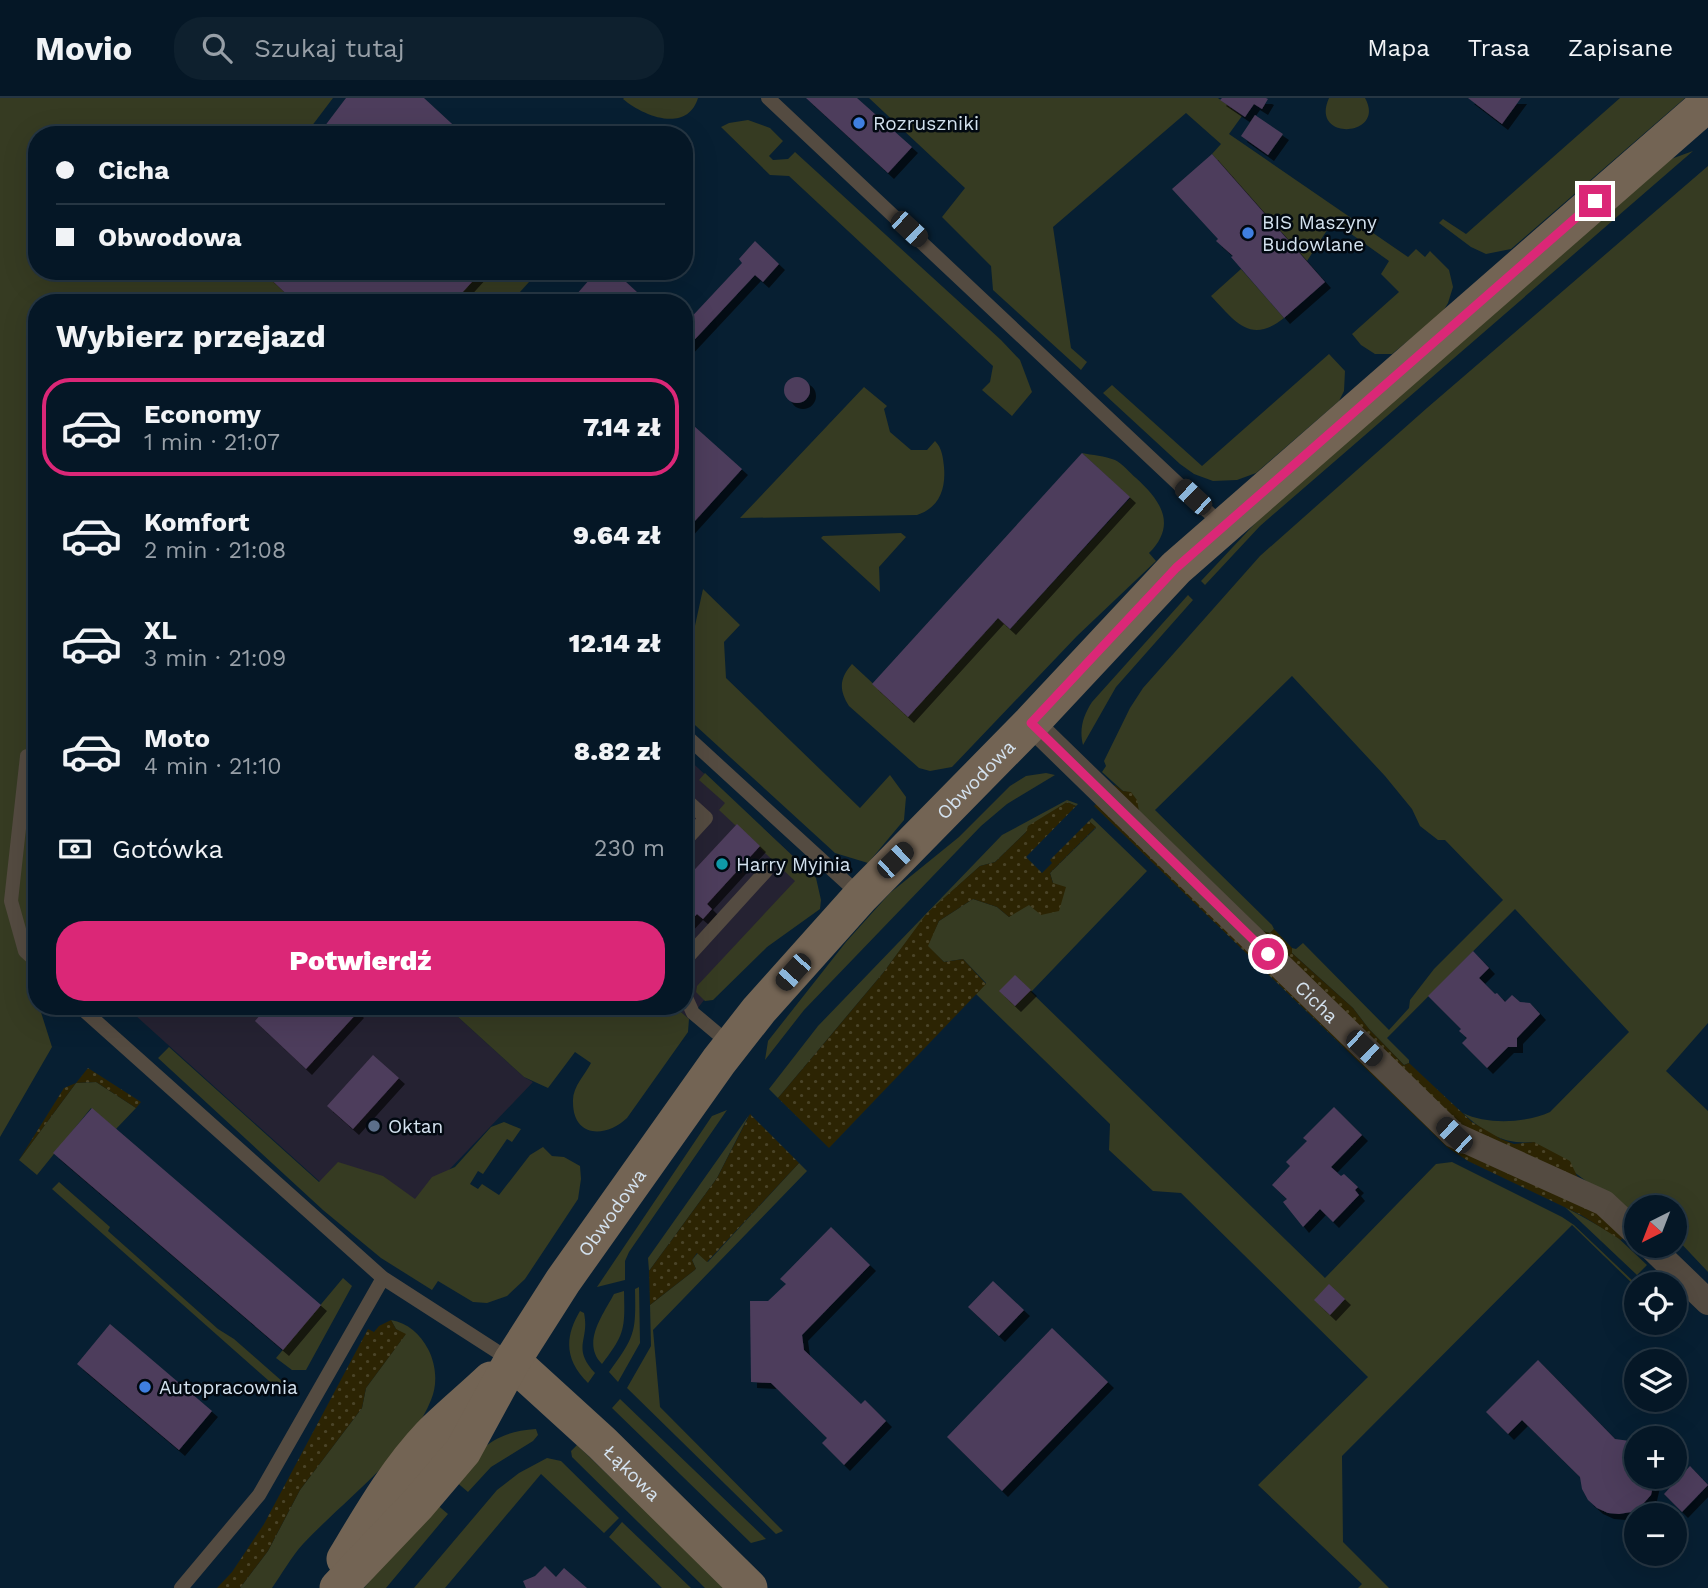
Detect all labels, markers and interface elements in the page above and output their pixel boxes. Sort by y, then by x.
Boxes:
search box [174,17,664,80]
text: Movio [35,29,132,68]
icon: search [198,29,236,67]
text: Szukaj tutaj [254,33,405,63]
text: Mapa [1367,34,1430,62]
text: Trasa [1468,34,1530,62]
text: Zapisane [1568,34,1673,62]
place label: Rozruszniki [873,112,979,135]
marker: Rozruszniki [851,115,867,131]
text: Cicha [98,155,169,185]
route end [1579,185,1611,217]
car [887,207,932,251]
place label: BIS Maszyny Budowlane [1262,211,1377,256]
text: Obwodowa [98,222,242,252]
marker: BIS Maszyny Budowlane [1240,225,1256,241]
text: Wybierz przejazd [56,317,326,355]
icon: car [60,396,123,459]
text: Economy [144,399,261,429]
text: 7.14 zł [583,412,661,442]
text: 1 min · 21:07 [144,429,280,456]
car [1171,475,1216,519]
icon: car [60,504,123,567]
text: Komfort [144,507,249,537]
text: 9.64 zł [573,520,661,550]
text: 2 min · 21:08 [144,537,286,564]
icon: car [60,612,123,675]
text: XL [144,615,177,645]
text: 12.14 zł [569,628,661,658]
text: 3 min · 21:09 [144,645,286,672]
icon: car [60,720,123,783]
text: Moto [144,723,210,753]
street label: Obwodowa [932,735,1020,824]
text: 8.82 zł [574,736,661,766]
text: 4 min · 21:10 [144,753,282,780]
icon: cash [56,830,94,868]
text: Gotówka [112,834,223,864]
text: 230 m [594,835,665,862]
car [873,838,918,882]
place label: Harry Myjnia [736,853,851,876]
marker: Harry Myjnia [714,856,730,872]
button: Potwierdź [56,921,665,1001]
route start [1252,938,1284,970]
car [772,949,815,995]
street label: Cicha [1290,976,1343,1028]
car [1342,1026,1387,1070]
car [1432,1113,1477,1157]
place label: Oktan [388,1115,443,1138]
marker: Oktan [366,1118,382,1134]
street label: Obwodowa [573,1164,651,1261]
north arrow [1624,1195,1687,1258]
map controls [1624,1195,1687,1566]
button: locate [1624,1272,1687,1335]
button: layers [1624,1349,1687,1412]
place label: Autopracownia [159,1376,298,1399]
marker: Autopracownia [137,1379,153,1395]
button: + [1624,1426,1687,1489]
street label: Łąkowa [598,1440,665,1506]
button: − [1624,1503,1687,1566]

